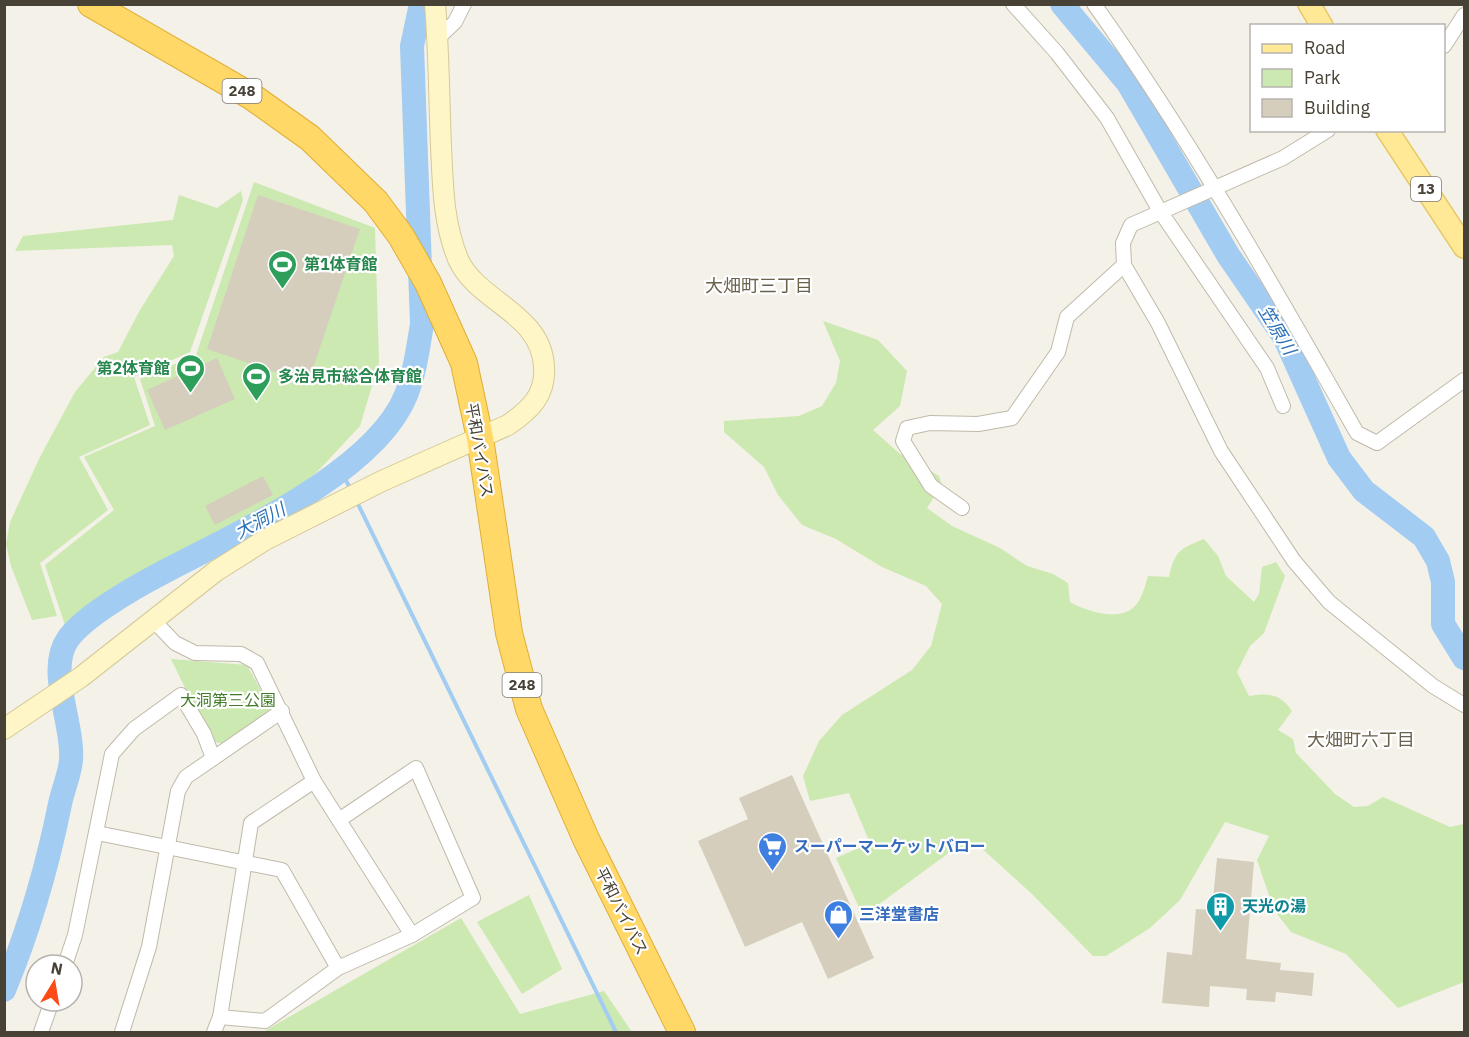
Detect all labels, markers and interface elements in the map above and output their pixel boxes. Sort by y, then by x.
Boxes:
legend [1250,24,1445,132]
text: Road [1304,36,1345,59]
text: Park [1304,66,1341,89]
road number: 248 [222,79,262,103]
text: Building [1304,96,1371,119]
road number: 13 [1411,177,1441,201]
sports icon: 第1体育館 [267,248,299,290]
place label: 第1体育館 [304,254,378,274]
district label: 大畑町三丁目 [705,274,813,297]
water label: 笠原川 [1254,301,1302,361]
sports icon: 第2体育館 [175,352,207,394]
place label: 第2体育館 [96,358,170,378]
sports icon: 多治見市総合体育館 [241,360,273,402]
place label: 多治見市総合体育館 [278,366,422,386]
street label: 平和バイパス [462,401,498,499]
water label: 大洞川 [231,497,291,543]
road number: 248 [502,673,542,697]
park label: 大洞第三公園 [180,690,276,710]
district label: 大畑町六丁目 [1307,728,1415,751]
supermarket icon: スーパーマーケットバロー [757,830,789,872]
place label: スーパーマーケットバロー [794,836,986,856]
street label: 平和バイパス [591,864,653,958]
building icon: 天光の湯 [1205,890,1237,932]
place label: 天光の湯 [1242,896,1306,916]
shop icon: 三洋堂書店 [822,898,854,940]
place label: 三洋堂書店 [859,904,939,924]
north arrow [24,953,84,1013]
text: N [49,957,64,979]

